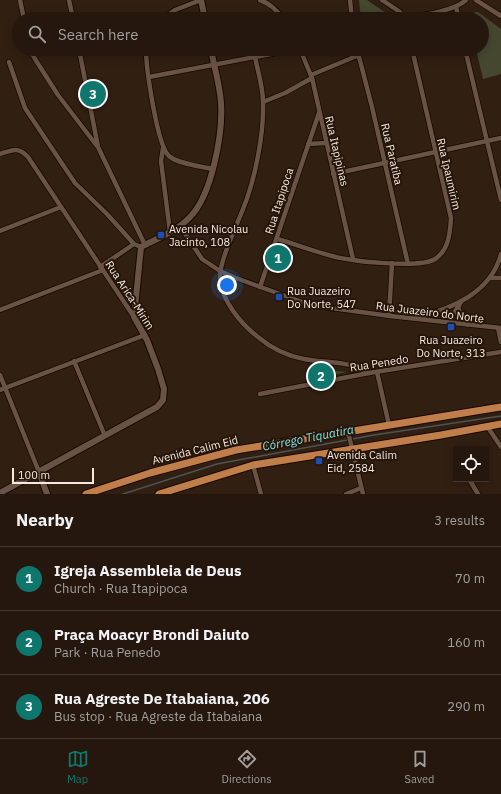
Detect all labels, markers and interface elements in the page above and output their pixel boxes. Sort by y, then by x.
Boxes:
search box [12,12,489,56]
icon: search [26,23,48,45]
text: Search here [58,25,138,44]
pin: 3 [80,79,106,109]
street label: Rua Itapipinas [322,115,352,187]
street label: Rua Paratiba [378,122,406,186]
street label: Rua Ipaumirim [434,137,464,211]
street label: Rua Itapipoca [262,166,296,236]
place label: Avenida Nicolau Jacinto, 108 [169,222,248,249]
marker: Avenida Nicolau Jacinto, 108 [156,230,166,240]
pin: 1 [265,243,291,273]
street label: Rua Arica-Mirim [103,258,157,332]
your location [217,275,237,295]
place label: Rua Juazeiro Do Norte, 547 [287,284,356,311]
marker: Rua Juazeiro Do Norte, 547 [274,292,284,302]
street label: Rua Juazeiro do Norte [375,298,485,326]
marker: Rua Juazeiro Do Norte, 313 [446,322,456,332]
place label: Rua Juazeiro Do Norte, 313 [416,333,486,360]
street label: Rua Penedo [349,351,409,375]
pin: 2 [308,361,334,391]
water label: Córrego Tiquatira [261,421,355,454]
street label: Avenida Calim Eid [150,433,240,467]
map controls [453,446,489,482]
button: locate [453,446,489,482]
place label: Avenida Calim Eid, 2584 [327,448,397,475]
marker: Avenida Calim Eid, 2584 [314,456,324,466]
scale bar [12,466,94,485]
text: 100 m [18,468,50,482]
text: Nearby [16,509,74,531]
text: 3 results [434,512,485,529]
text: Igreja Assembleia de Deus [54,561,242,580]
text: 1 [25,570,33,587]
text: 70 m [455,570,485,587]
text: Church · Rua Itapipoca [54,580,187,597]
text: Praça Moacyr Brondi Daiuto [54,625,249,644]
text: 2 [25,634,33,651]
text: 160 m [447,634,485,651]
text: Park · Rua Penedo [54,644,161,661]
text: Rua Agreste De Itabaiana, 206 [54,689,270,708]
text: 3 [25,698,33,715]
text: 290 m [447,698,485,715]
text: Bus stop · Rua Agreste da Itabaiana [54,708,262,725]
tab: Map [67,748,89,786]
tab: Directions [222,748,272,786]
tab: Saved [405,748,434,786]

